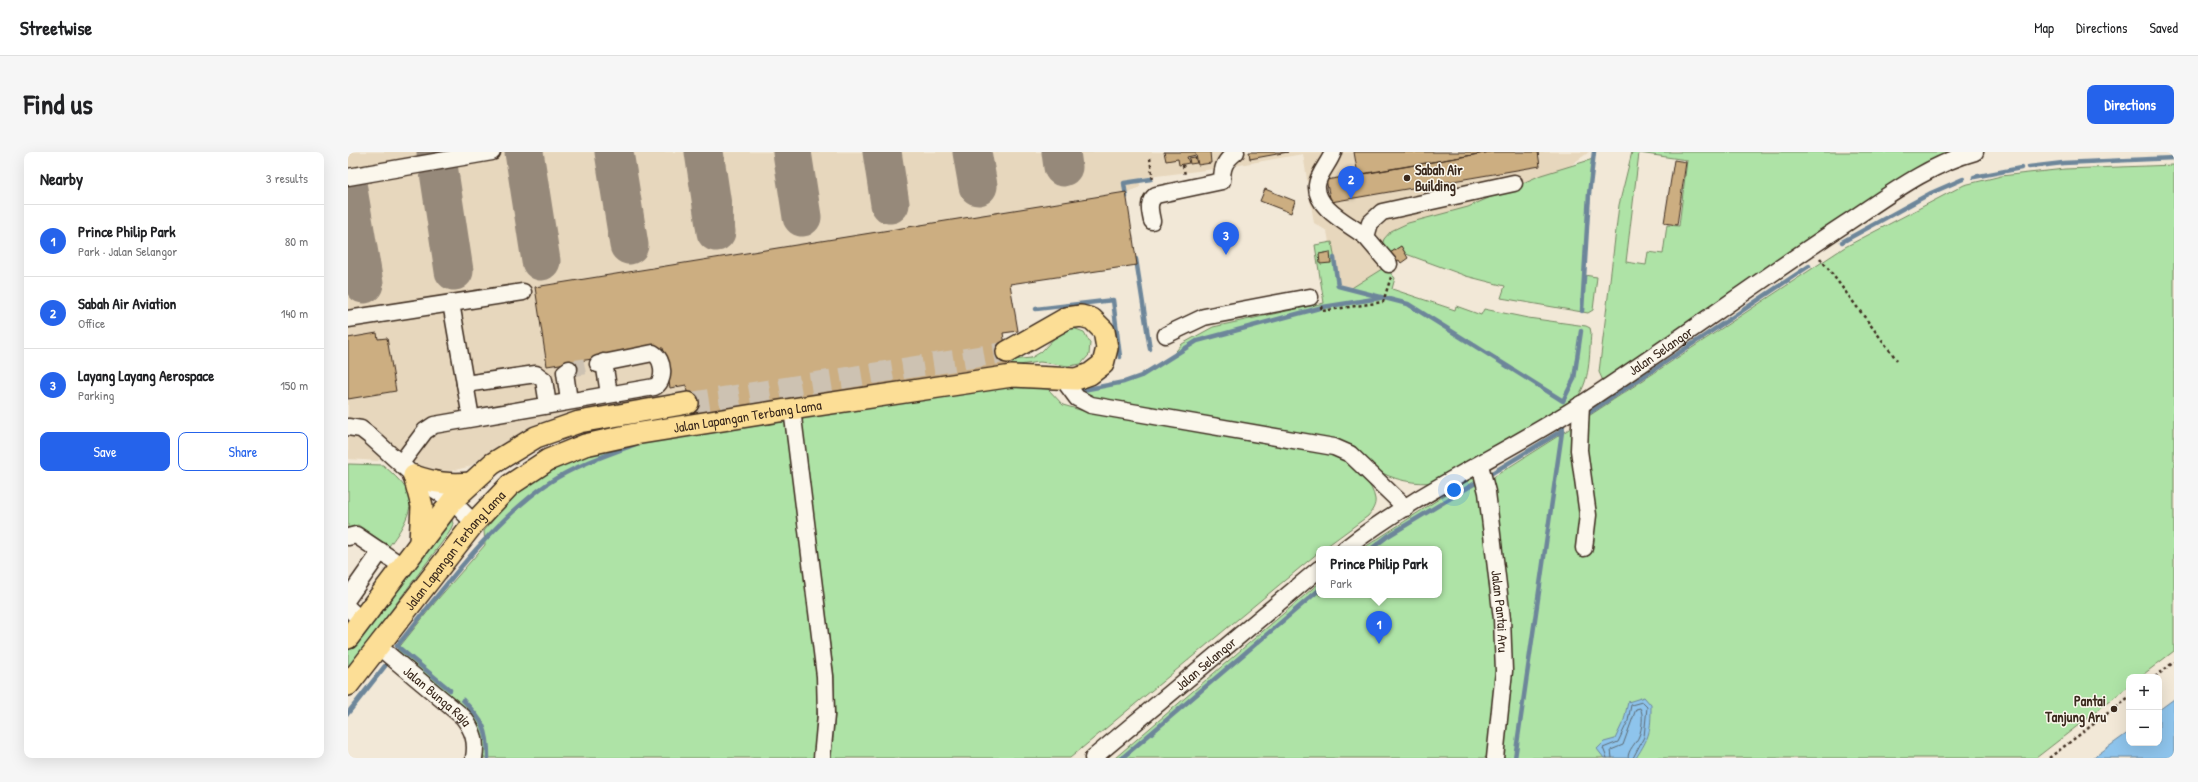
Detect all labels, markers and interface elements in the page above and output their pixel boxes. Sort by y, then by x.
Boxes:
text: Streetwise [20,15,92,41]
text: Map [2034,18,2054,37]
text: Directions [2076,18,2127,37]
text: Saved [2149,18,2178,37]
text: Find us [24,85,93,123]
button: Directions [2087,85,2174,124]
place label: Sabah Air Building [1415,160,1463,197]
pin: 2 [1338,166,1364,199]
text: Nearby [40,167,83,190]
text: 3 results [266,169,308,187]
marker: Sabah Air Building [1402,173,1412,183]
text: Prince Philip Park [78,221,176,242]
pin: 3 [1213,222,1239,255]
text: 1 [51,232,55,250]
text: 80 m [285,232,308,250]
text: Park · Jalan Selangor [78,242,177,260]
text: Sabah Air Aviation [78,293,176,314]
text: 2 [50,304,56,322]
text: 140 m [281,304,308,322]
text: Office [78,314,105,332]
street label: Jalan Selangor [1624,321,1697,379]
text: Layang Layang Aerospace [78,365,214,386]
text: 3 [50,376,56,394]
text: 150 m [280,376,308,394]
text: Parking [78,386,114,404]
street label: Jalan Lapangan Terbang Lama [672,395,823,437]
button: Save [40,432,170,471]
button: Share [178,432,308,471]
your location [1444,480,1464,500]
street label: Jalan Lapangan Terbang Lama [400,486,509,614]
popup [1316,546,1442,598]
text: Prince Philip Park [1330,553,1428,574]
street label: Jalan Pantai Aru [1487,569,1513,653]
text: Park [1330,574,1352,592]
pin: 1 [1366,611,1392,644]
street label: Jalan Selangor [1171,632,1241,694]
street label: Jalan Bunga Raja [400,661,477,730]
map controls [2126,674,2162,746]
button: + [2126,674,2162,710]
place label: Pantai Tanjung Aru [2044,691,2106,728]
marker: Pantai Tanjung Aru [2109,704,2119,714]
button: − [2126,710,2162,746]

